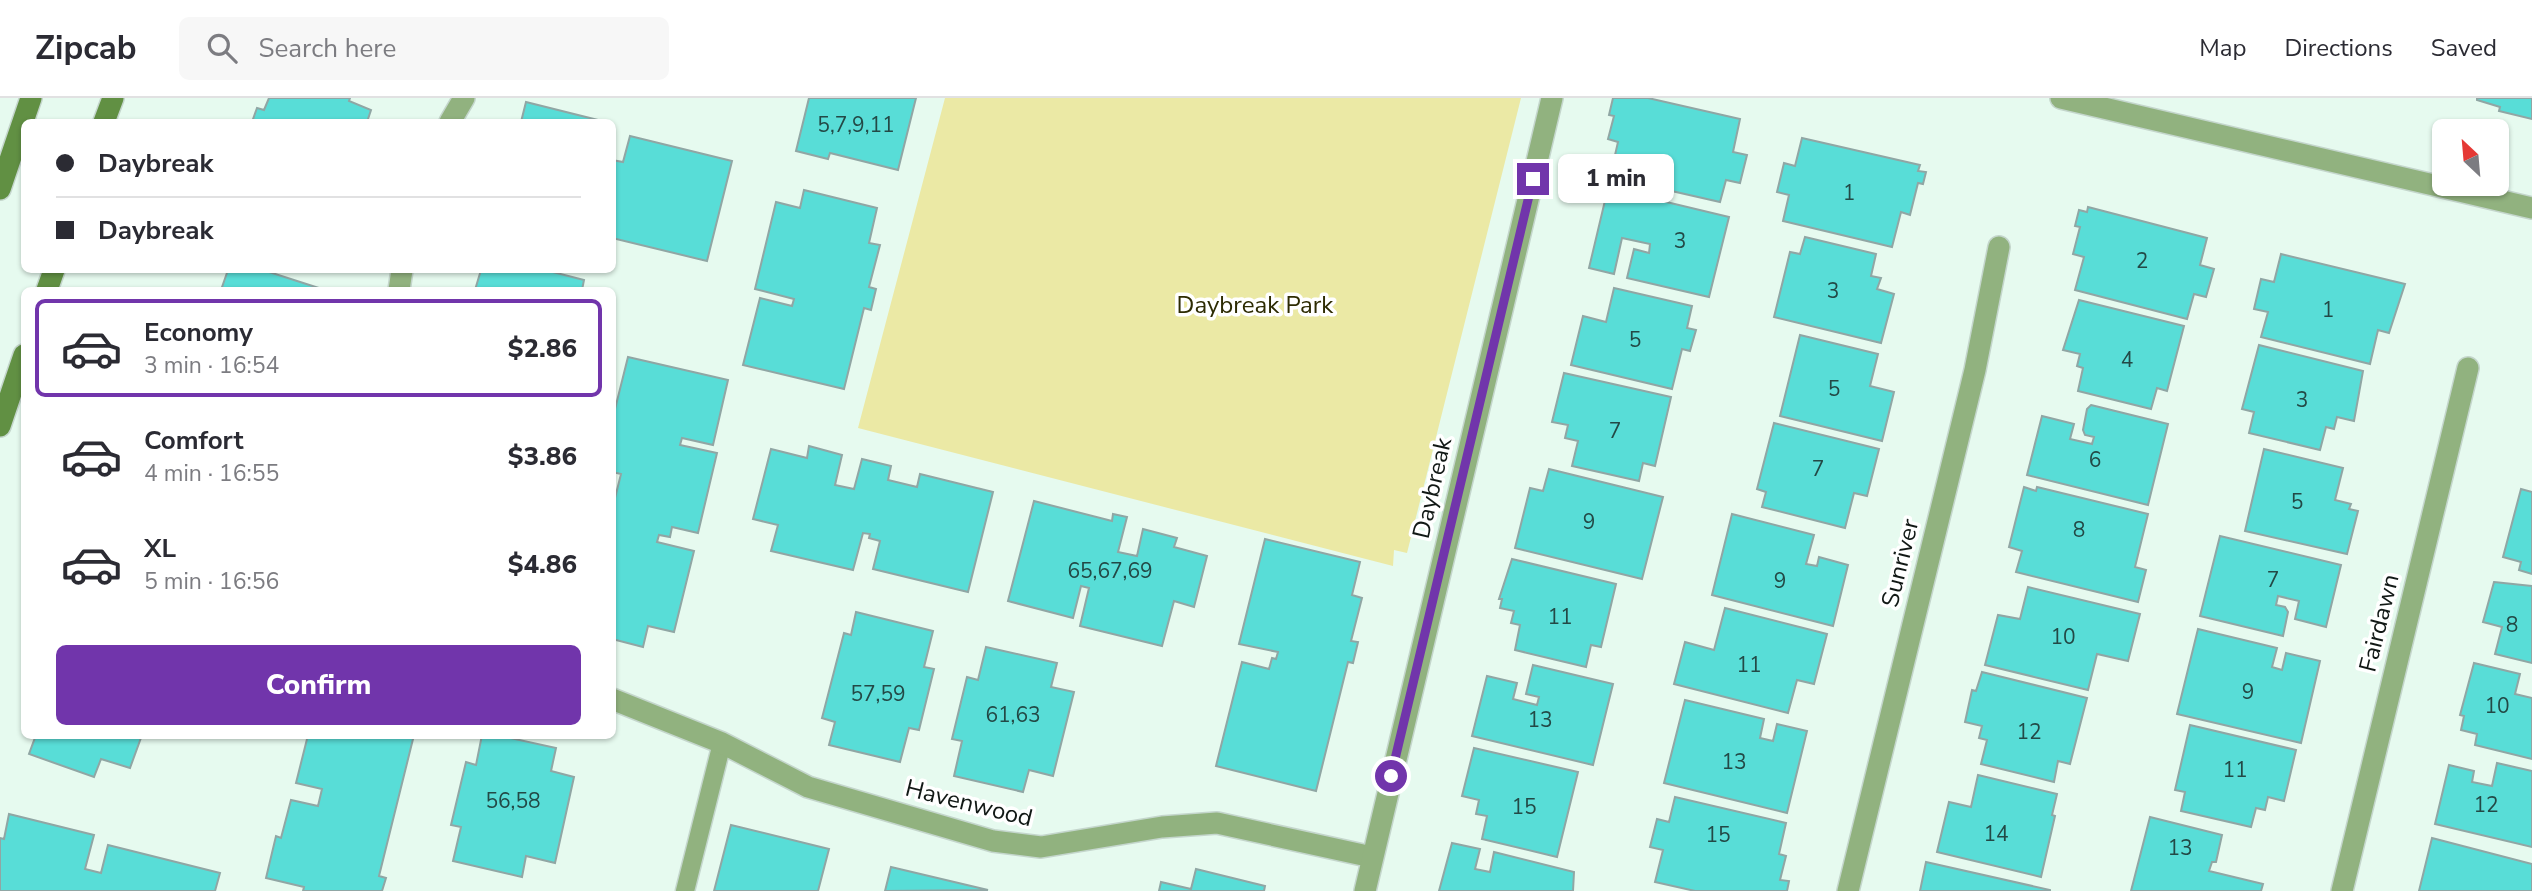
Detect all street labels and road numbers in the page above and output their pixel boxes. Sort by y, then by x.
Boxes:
street label: Daybreak [1405,433,1459,542]
street label: Sunriver [1874,515,1926,610]
street label: Fairdawn [2351,571,2407,675]
street label: Havenwood [902,772,1036,834]

